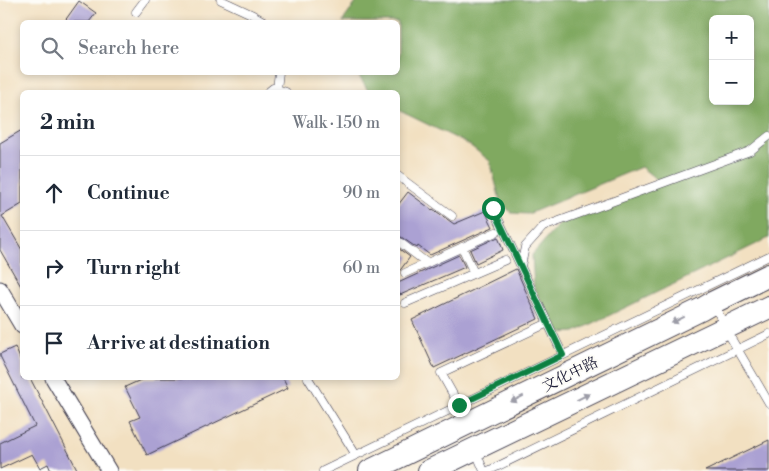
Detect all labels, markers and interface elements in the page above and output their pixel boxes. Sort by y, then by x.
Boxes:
map controls [709,15,754,105]
button: + [709,15,754,60]
search box [20,20,400,75]
icon: search [38,34,66,62]
text: Search here [78,36,179,60]
button: − [709,60,754,105]
text: 2 min [40,110,95,136]
text: Walk · 150 m [292,113,380,133]
icon: ahead [40,179,68,207]
text: Continue [87,181,170,205]
text: 90 m [342,183,380,203]
route start [482,197,505,220]
icon: right [40,254,68,282]
text: Turn right [87,256,180,280]
text: 60 m [342,258,380,278]
one-way arrow [671,316,686,325]
icon: arrive [40,329,68,357]
text: Arrive at destination [87,331,270,355]
street label: 文化中路 [539,353,601,396]
one-way arrow [576,392,590,400]
route end [448,394,471,417]
one-way arrow [510,396,524,404]

